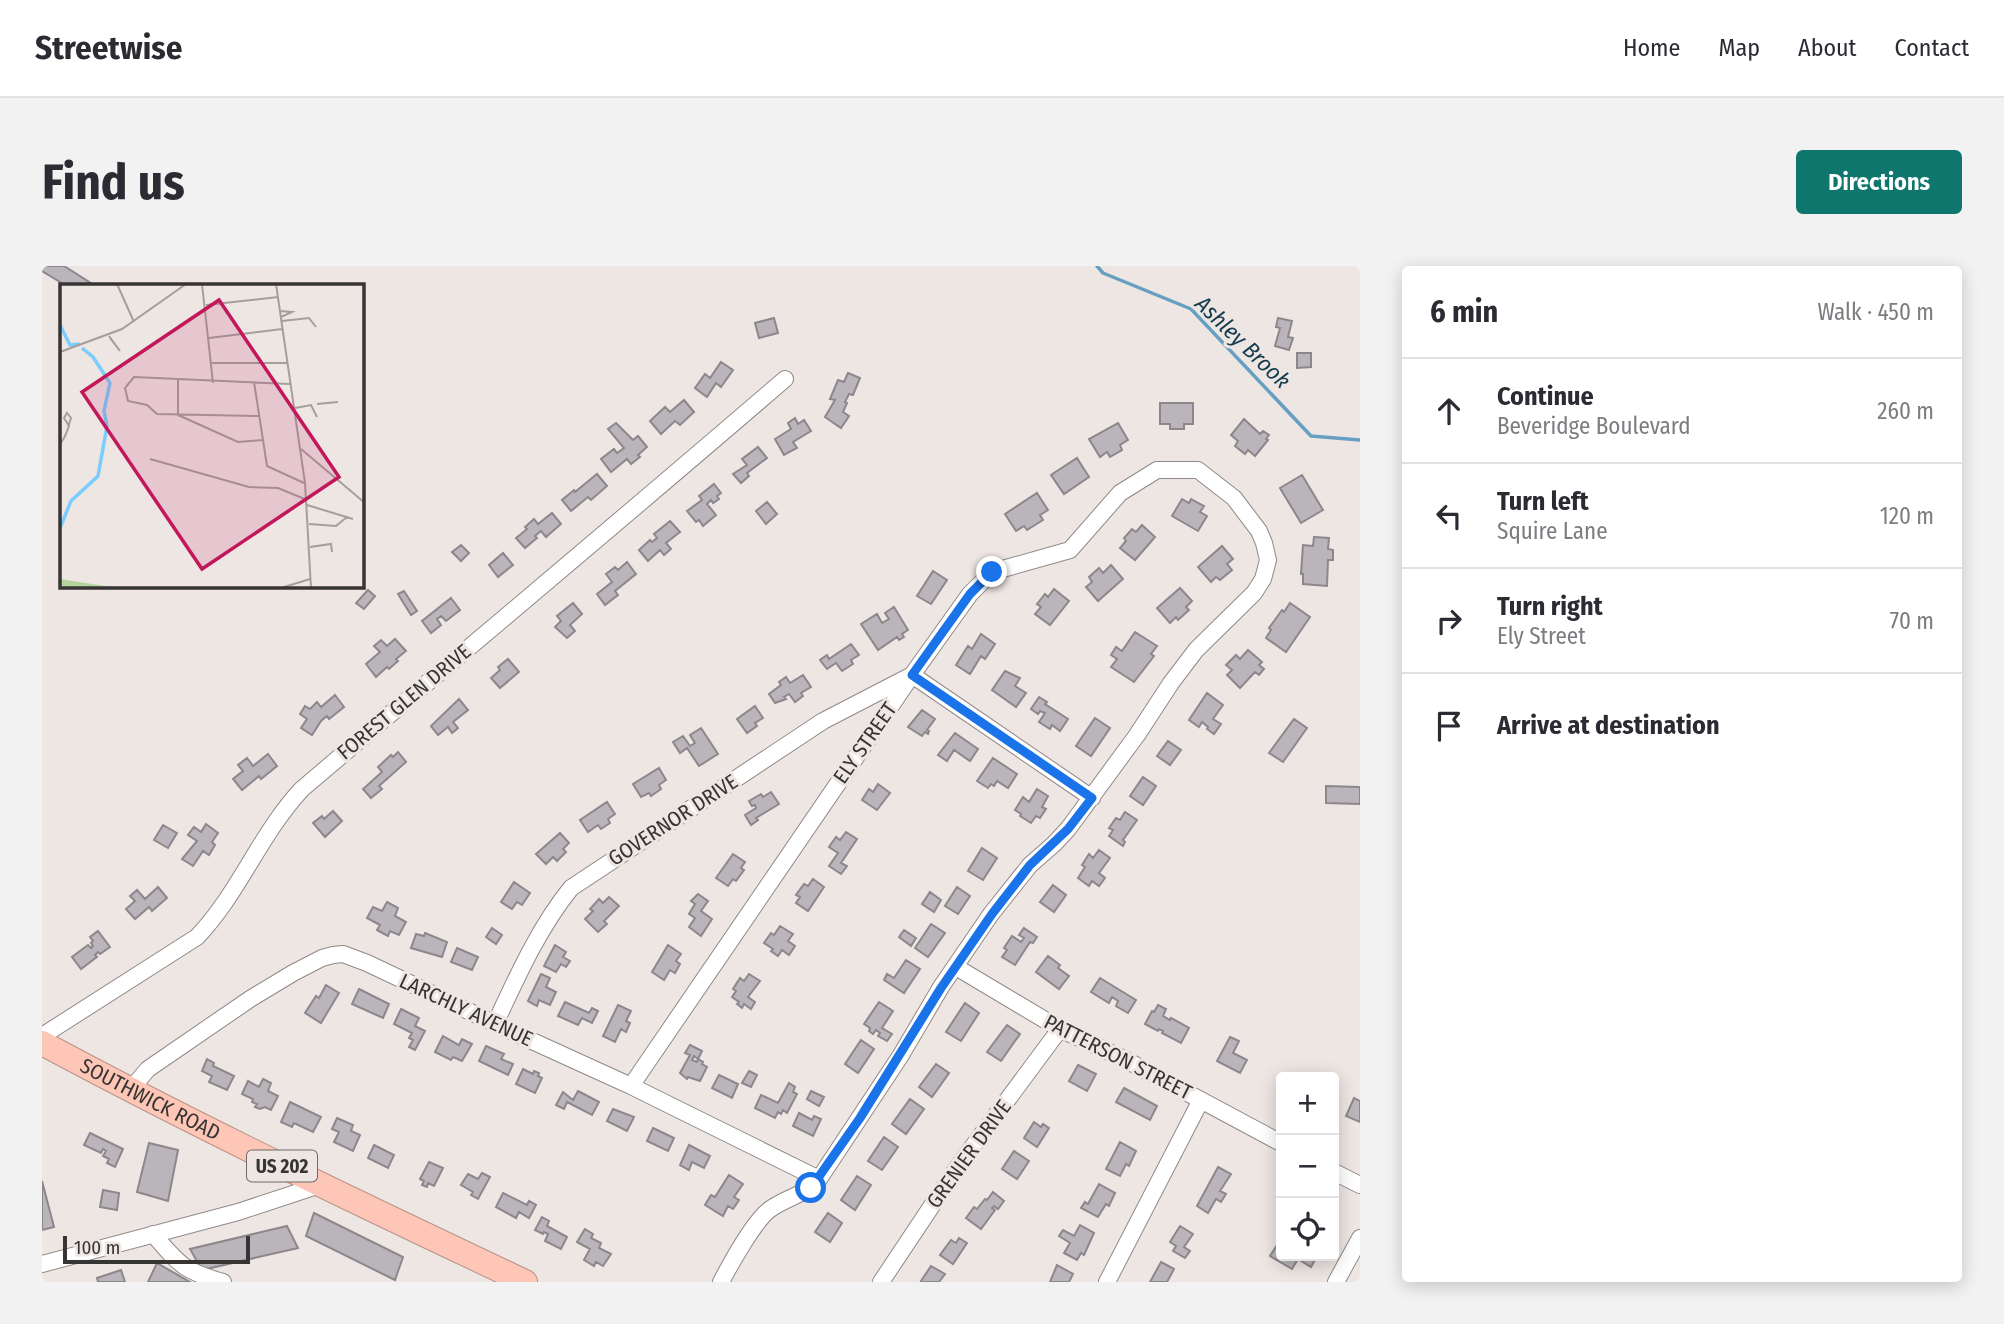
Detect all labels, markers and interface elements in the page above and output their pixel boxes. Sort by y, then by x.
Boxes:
text: Streetwise [35,28,182,68]
text: Home [1623,34,1680,62]
text: Map [1718,34,1760,62]
text: About [1798,34,1856,62]
text: Contact [1894,34,1969,62]
button: Directions [1796,150,1962,214]
text: Find us [42,153,185,212]
inset map [60,284,364,588]
water label: Ashley Brook [1189,289,1296,394]
text: 6 min [1430,294,1498,330]
text: Walk · 450 m [1817,298,1934,326]
text: Continue [1497,381,1594,412]
icon: ahead [1430,392,1468,430]
text: 260 m [1877,397,1934,425]
text: Beveridge Boulevard [1497,412,1691,440]
text: Turn left [1497,486,1589,517]
icon: left [1430,497,1468,535]
text: 120 m [1880,502,1934,530]
text: Squire Lane [1497,517,1608,545]
route end [976,556,1007,587]
text: Turn right [1497,591,1603,622]
icon: right [1430,602,1468,640]
text: 70 m [1890,607,1934,635]
text: Ely Street [1497,622,1586,650]
street label: FOREST GLEN DRIVE [332,639,476,765]
street label: ELY STREET [828,697,903,789]
icon: arrive [1430,707,1468,745]
text: Arrive at destination [1497,710,1720,741]
street label: GOVERNOR DRIVE [603,768,743,872]
street label: LARCHLY AVENUE [395,968,537,1052]
street label: PATTERSON STREET [1040,1009,1196,1106]
street label: SOUTHWICK ROAD [76,1053,225,1146]
map controls [1276,1072,1339,1261]
button: + [1276,1072,1339,1135]
street label: GRENIER DRIVE [921,1095,1017,1213]
button: − [1276,1135,1339,1198]
road number: US 202 [247,1151,317,1182]
route start [795,1172,826,1203]
button: locate [1276,1198,1339,1261]
scale bar [63,1233,250,1265]
text: 100 m [74,1236,120,1259]

